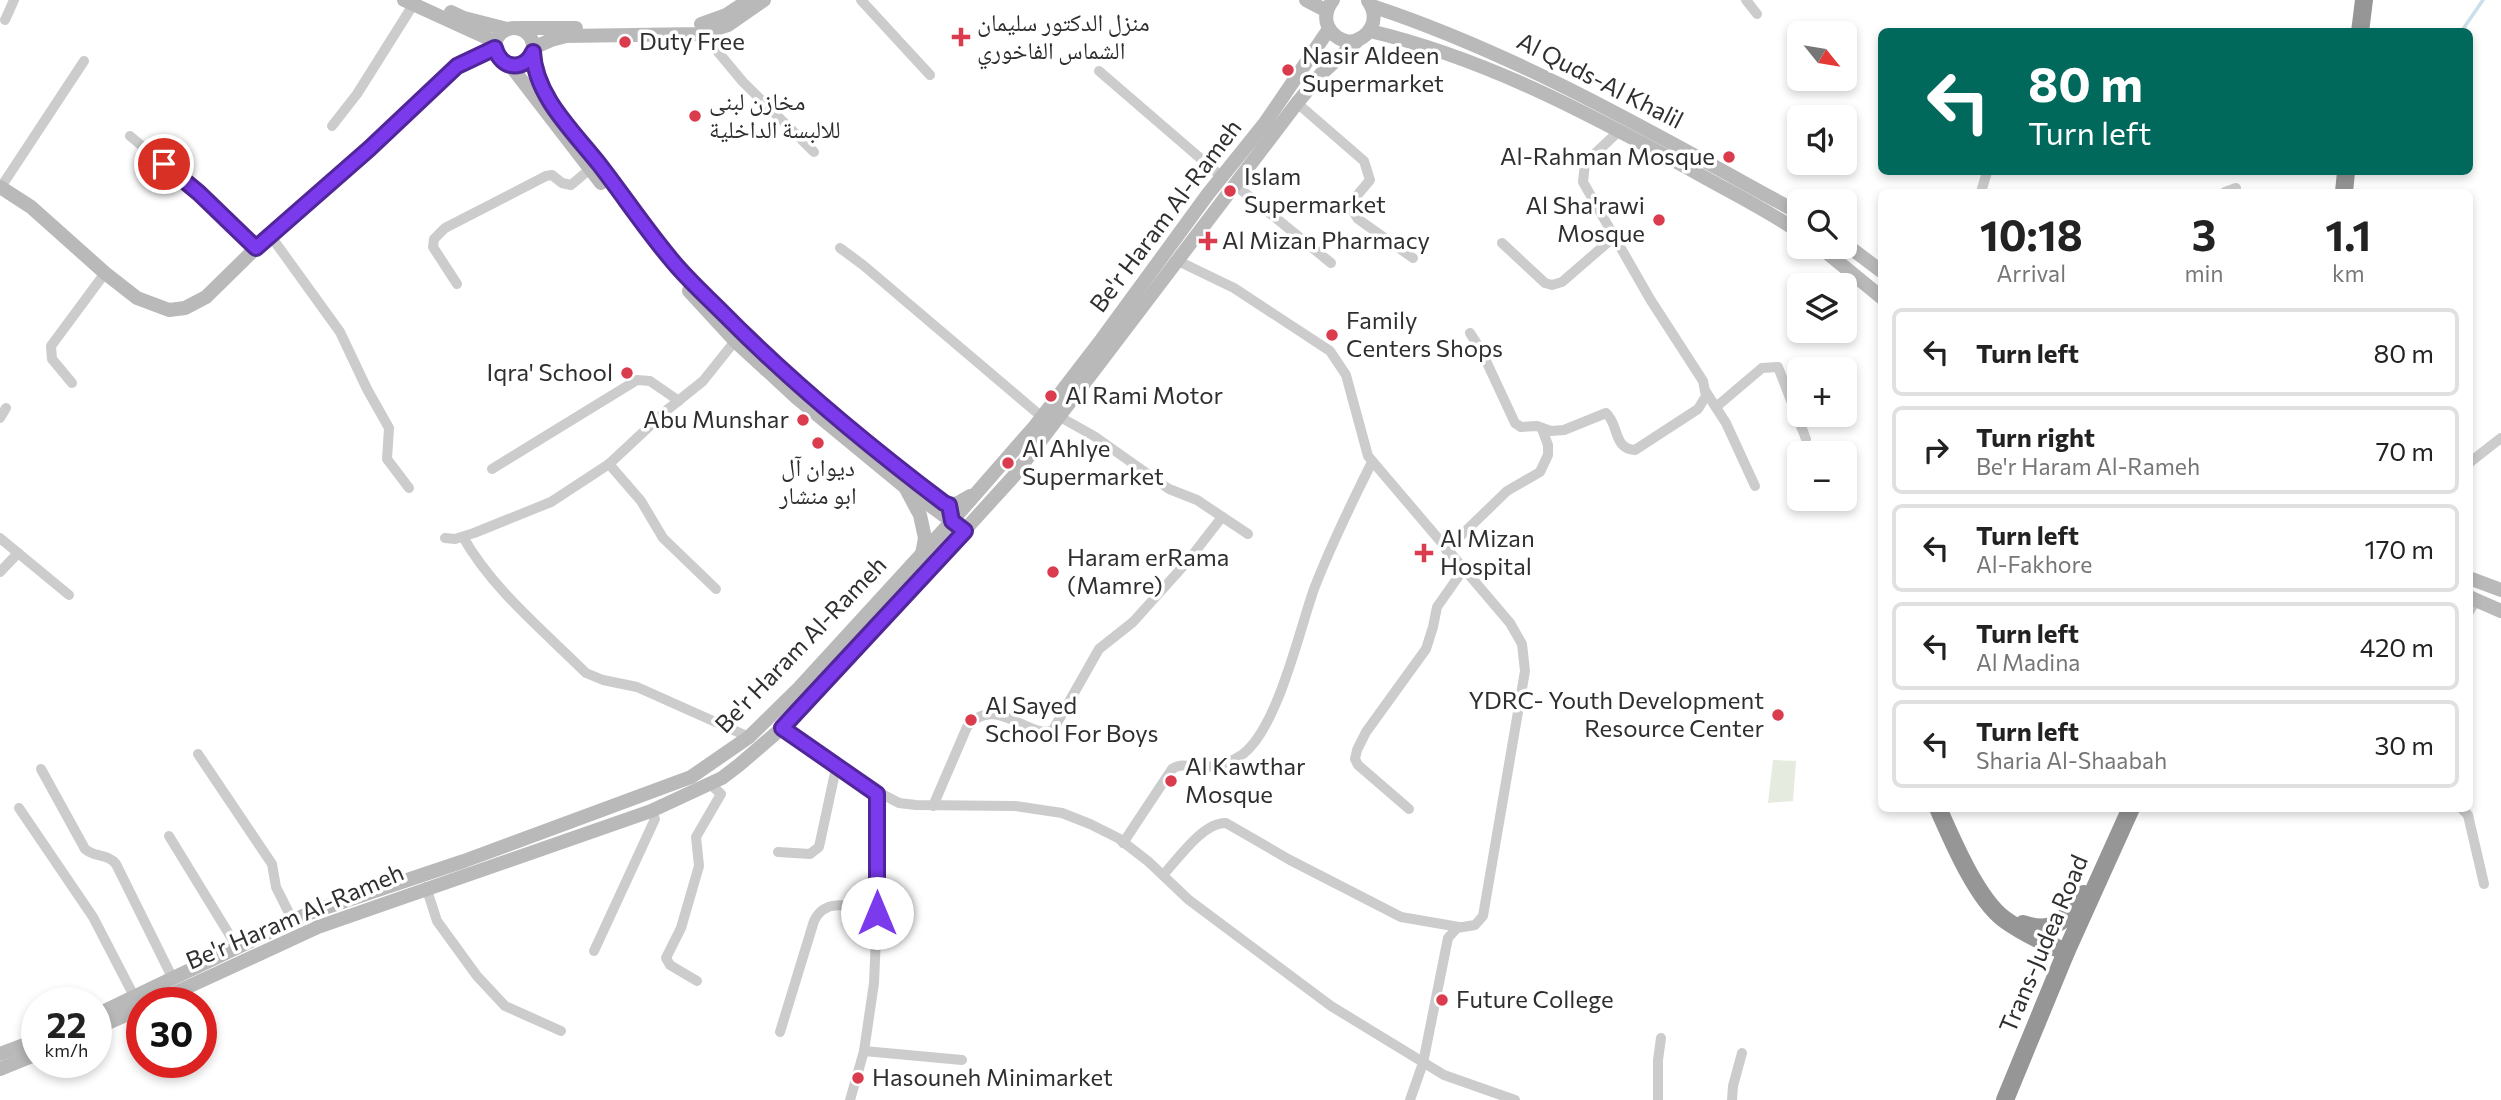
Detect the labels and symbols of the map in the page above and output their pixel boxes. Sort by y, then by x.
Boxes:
place label: منزل الدكتور سليمان الشماس الفاخوري [977,7,1150,70]
north arrow [1787,21,1857,91]
street label: Al Quds-Al Khalil [1513,25,1689,134]
place label: Duty Free [639,26,745,55]
marker: منزل الدكتور سليمان الشماس الفاخوري [951,27,971,47]
marker: Duty Free [617,34,633,50]
place label: Nasir Aldeen Supermarket [1302,40,1444,97]
marker: Nasir Aldeen Supermarket [1280,62,1296,78]
place label: مخازن لبنى للالبسة الداخلية [709,86,841,144]
marker: مخازن لبنى للالبسة الداخلية [687,108,703,124]
street label: Be'r Haram Al-Rameh [1083,113,1247,317]
pin [134,134,194,194]
place label: Al-Rahman Mosque [1500,141,1715,170]
marker: Al-Rahman Mosque [1721,149,1737,165]
place label: Islam Supermarket [1244,161,1386,218]
marker: Islam Supermarket [1222,183,1238,199]
place label: Al Sha'rawi Mosque [1526,190,1645,247]
marker: Al Sha'rawi Mosque [1651,212,1667,228]
place label: Al Mizan Pharmacy [1222,225,1430,254]
marker: Al Mizan Pharmacy [1200,233,1216,249]
place label: Family Centers Shops [1346,305,1503,362]
marker: Family Centers Shops [1324,327,1340,343]
place label: Iqra' School [486,357,613,386]
marker: Iqra' School [619,365,635,381]
place label: Al Rami Motor [1065,380,1224,409]
marker: Al Rami Motor [1043,388,1059,404]
place label: Abu Munshar [643,404,789,433]
marker: Abu Munshar [795,412,811,428]
place label: Al Ahlye Supermarket [1022,433,1164,490]
marker: ديوان آل ابو منشار [810,435,826,451]
place label: ديوان آل ابو منشار [778,452,857,510]
marker: Al Ahlye Supermarket [1000,455,1016,471]
place label: Al Mizan Hospital [1440,523,1535,580]
place label: Haram erRama (Mamre) [1067,542,1229,599]
marker: Al Mizan Hospital [1414,543,1434,563]
street label: Be'r Haram Al-Rameh [708,550,892,738]
marker: Haram erRama (Mamre) [1045,564,1061,580]
place label: YDRC- Youth Development Resource Center [1468,685,1764,742]
place label: Al Sayed School For Boys [985,690,1158,747]
marker: YDRC- Youth Development Resource Center [1770,707,1786,723]
marker: Al Sayed School For Boys [963,712,979,728]
place label: Al Kawthar Mosque [1185,751,1306,808]
marker: Al Kawthar Mosque [1163,773,1179,789]
street label: Trans-Judea Road [1992,850,2093,1037]
street label: Be'r Haram Al-Rameh [181,857,408,975]
position arrow [840,876,914,950]
place label: Future College [1456,984,1614,1013]
speed limit sign: 30 [126,987,217,1078]
marker: Future College [1434,992,1450,1008]
place label: Hasouneh Minimarket [872,1062,1113,1091]
marker: Hasouneh Minimarket [850,1070,866,1086]

